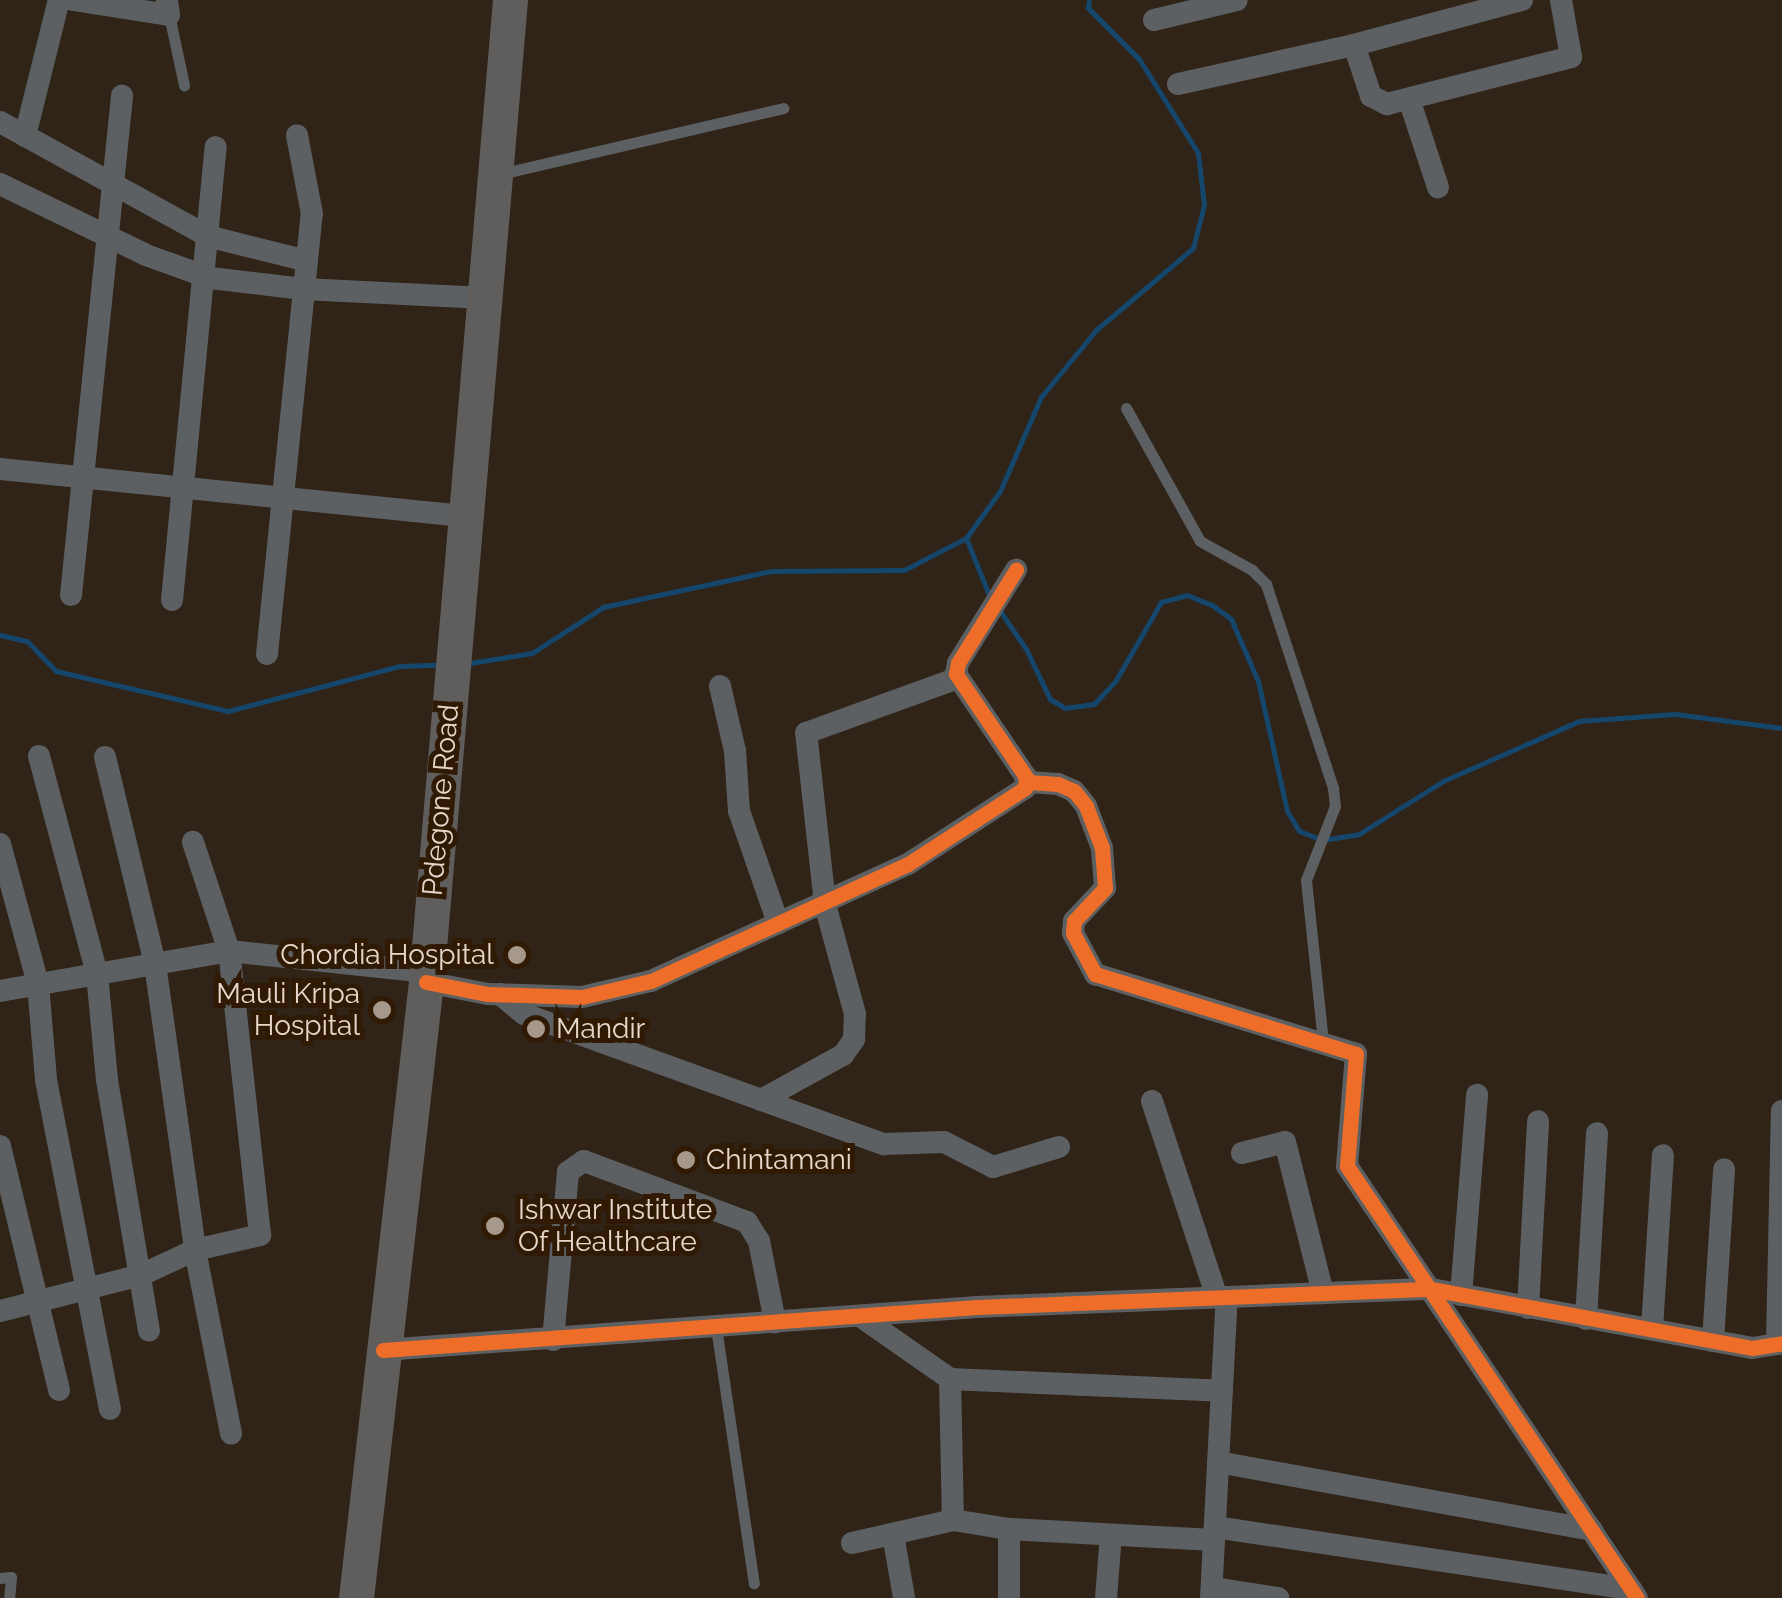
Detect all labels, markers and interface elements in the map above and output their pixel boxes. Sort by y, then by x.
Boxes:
street label: Pdegone Road [416,703,466,897]
place label: Chordia Hospital [280,938,494,972]
marker: Chordia Hospital [504,942,530,968]
place label: Mauli Kripa Hospital [216,977,360,1043]
marker: Mauli Kripa Hospital [369,997,395,1023]
place label: Mandir [556,1012,645,1046]
marker: Mandir [525,1018,547,1040]
place label: Chintamani [706,1143,852,1177]
marker: Chintamani [675,1149,697,1171]
place label: Ishwar Institute Of Healthcare [518,1193,713,1259]
marker: Ishwar Institute Of Healthcare [482,1213,508,1239]

